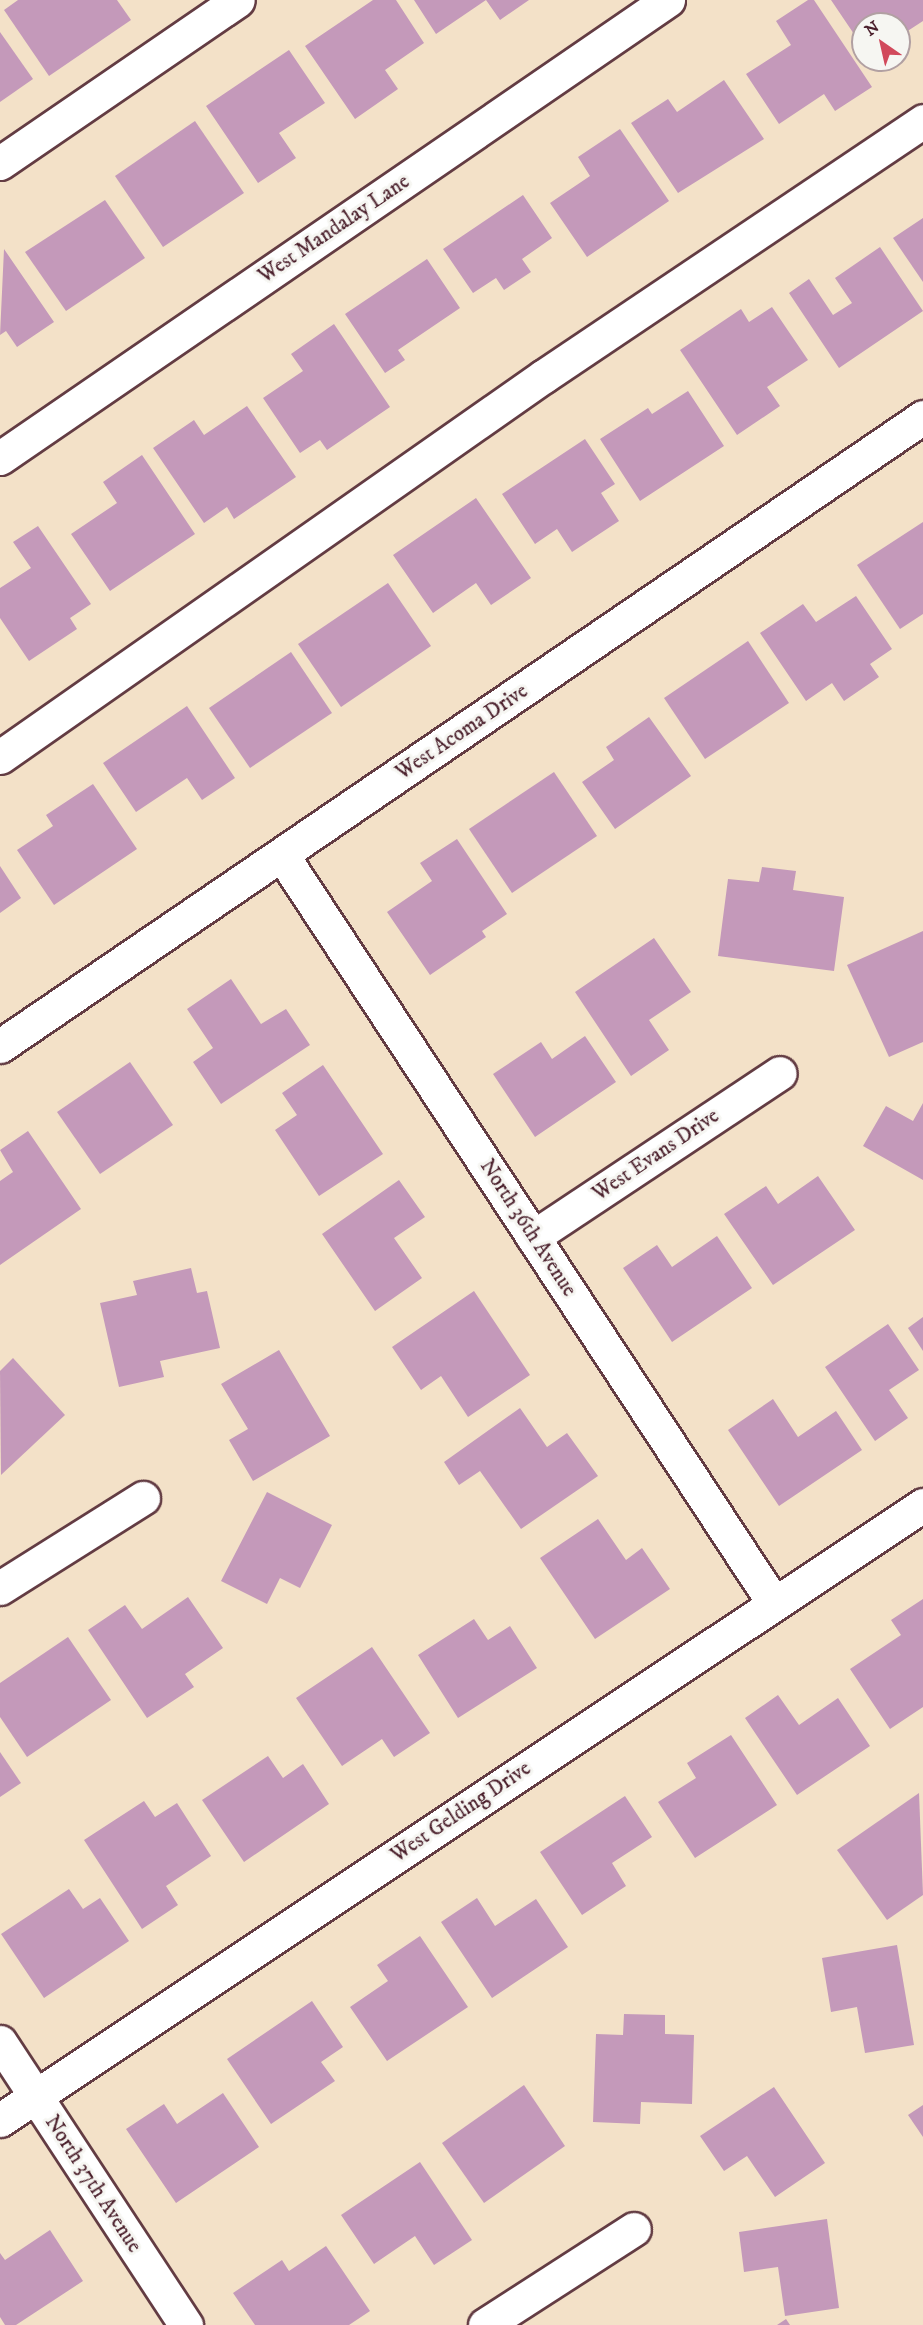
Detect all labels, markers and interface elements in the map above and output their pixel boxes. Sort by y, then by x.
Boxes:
north arrow [851,12,911,72]
text: N [861,17,883,41]
street label: West Mandalay Lane [254,169,414,289]
street label: West Acoma Drive [391,679,533,785]
street label: West Evans Drive [588,1103,724,1207]
street label: North 36th Avenue [474,1155,582,1301]
street label: West Gelding Drive [386,1756,536,1868]
street label: North 37th Avenue [39,2111,147,2257]

